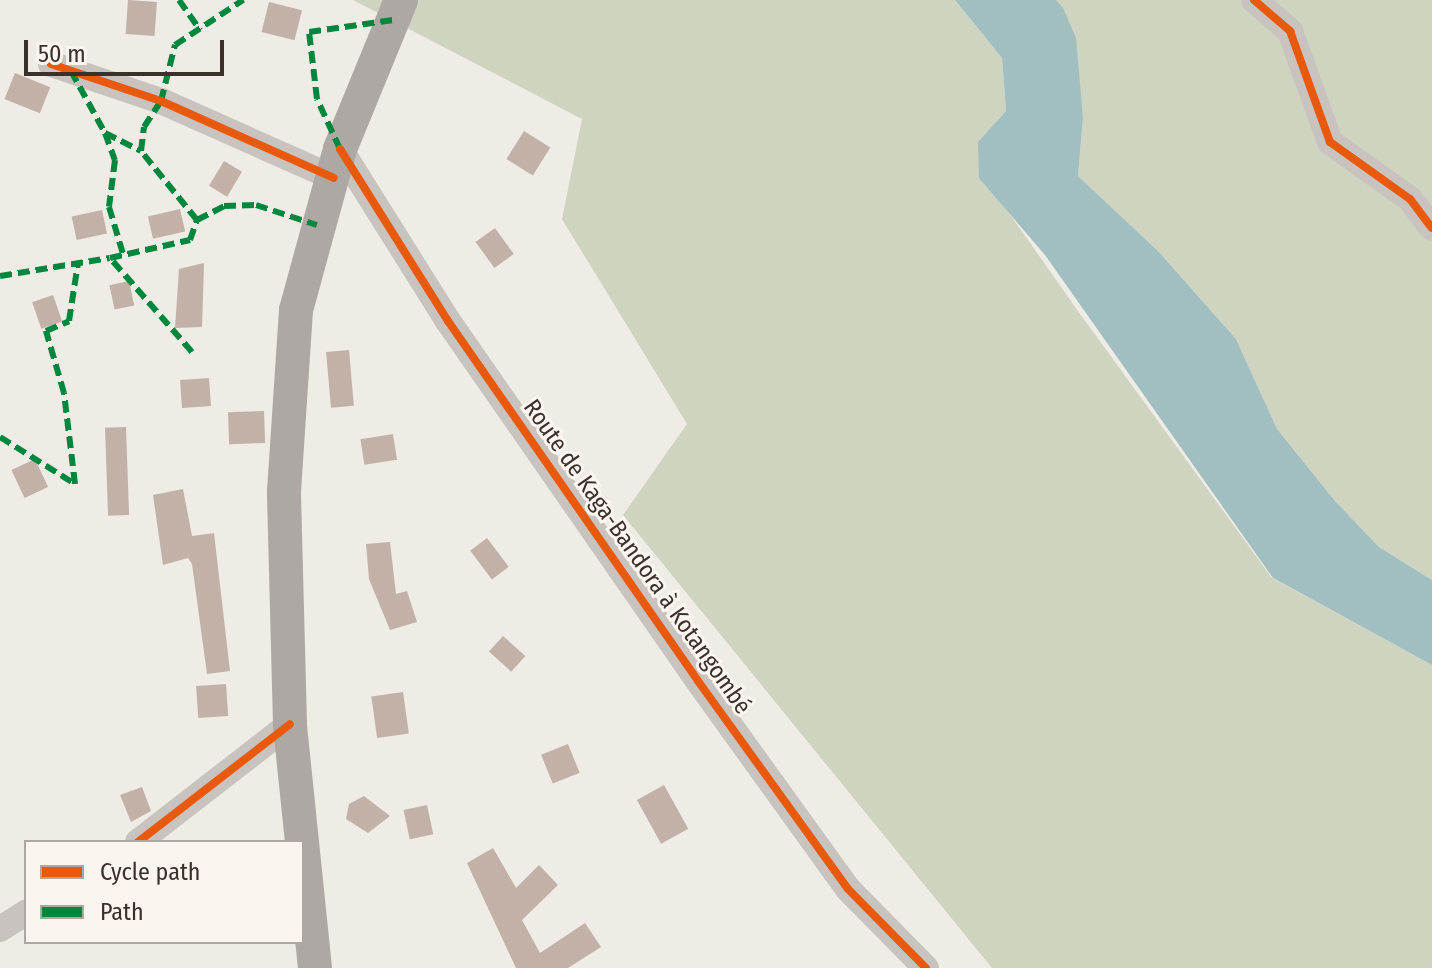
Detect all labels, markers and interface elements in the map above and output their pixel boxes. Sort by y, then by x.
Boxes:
scale bar [28,24,228,74]
text: 50 m [38,40,86,68]
street label: Route de Kaga-Bandora à Kotangombé [517,394,757,720]
legend [24,840,304,944]
text: Cycle path [100,858,200,886]
text: Path [100,898,144,926]

